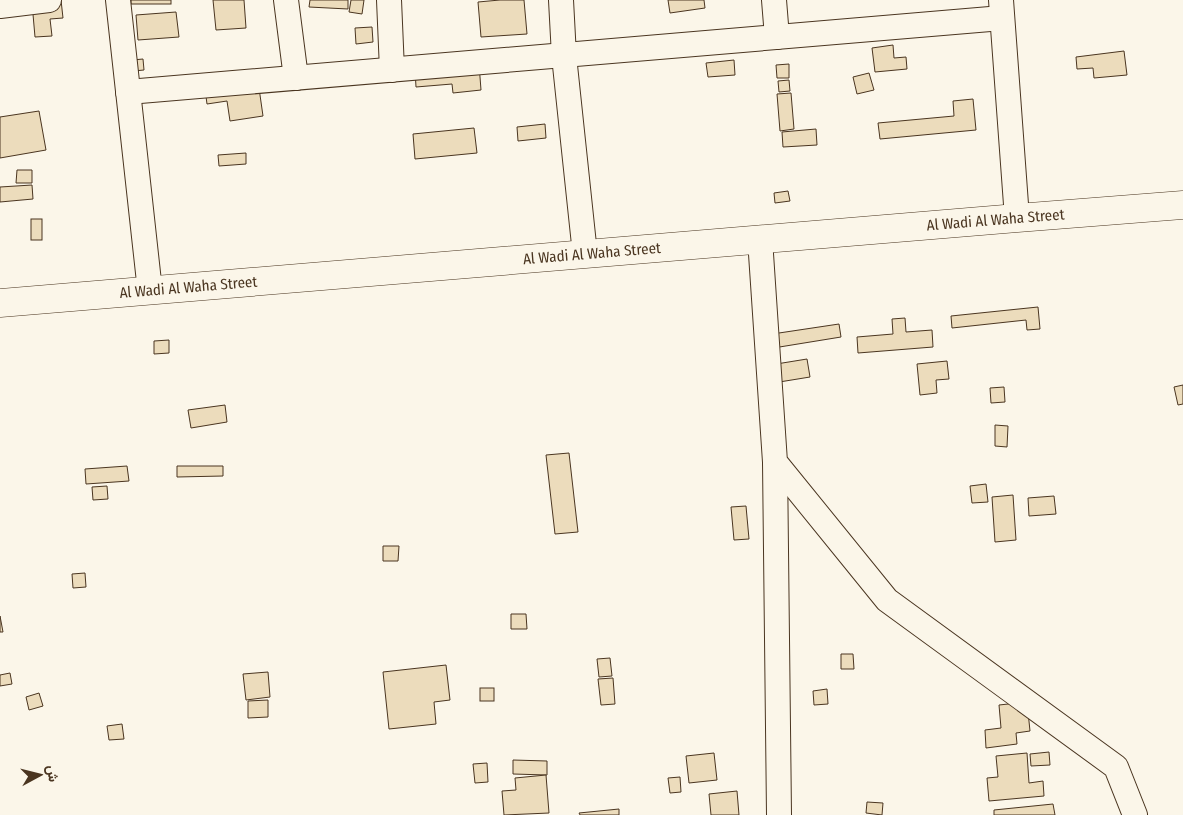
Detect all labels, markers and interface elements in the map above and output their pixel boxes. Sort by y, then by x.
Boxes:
street label: Al Wadi Al Waha Street [926,205,1065,235]
street label: Al Wadi Al Waha Street [522,239,662,268]
street label: Al Wadi Al Waha Street [119,273,258,302]
north arrow [15,750,65,800]
text: ش [43,764,62,783]

